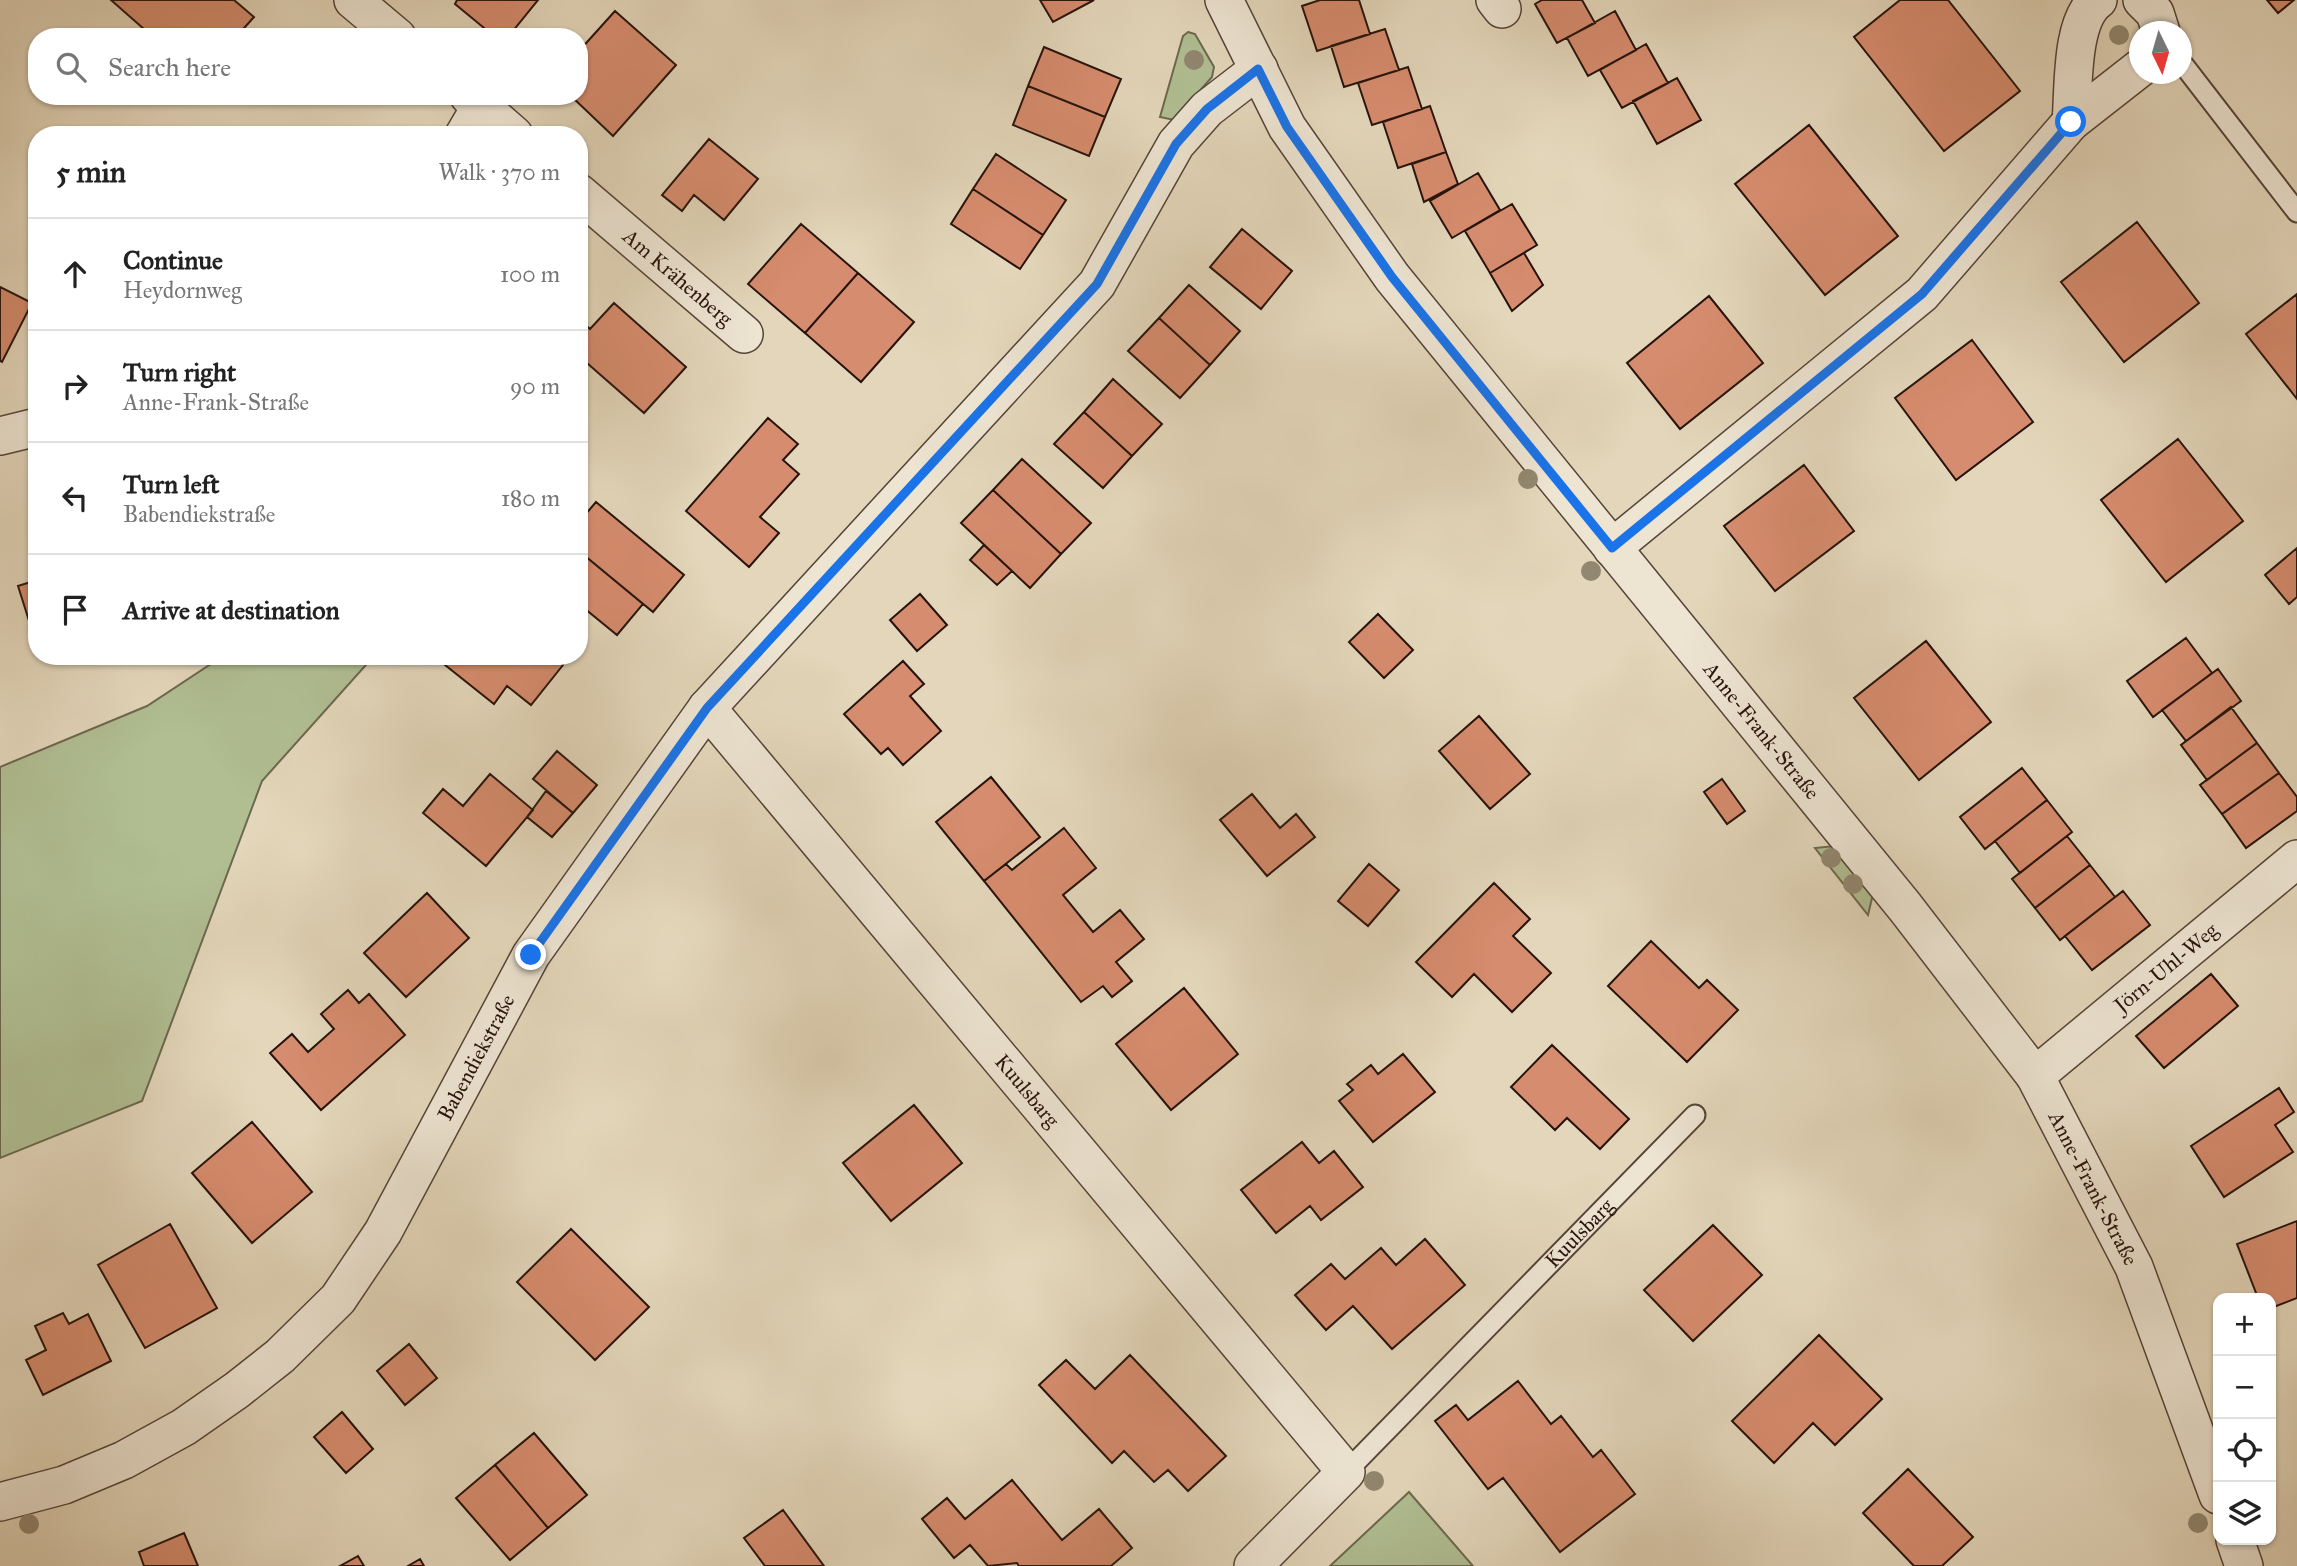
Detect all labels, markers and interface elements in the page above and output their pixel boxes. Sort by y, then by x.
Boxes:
north arrow [2129,21,2192,84]
search box [28,28,588,105]
icon: search [52,48,90,86]
text: Search here [108,51,231,83]
route start [2055,106,2086,137]
text: 5 min [56,154,126,190]
text: Walk · 370 m [439,158,560,186]
street label: Am Krähenberg [617,223,738,332]
text: Continue [123,244,223,276]
icon: ahead [56,255,94,293]
text: 100 m [500,260,560,288]
text: Heydornweg [123,276,242,304]
text: Turn right [123,356,236,388]
icon: right [56,367,94,405]
text: 90 m [510,372,560,400]
text: Anne-Frank-Straße [123,388,309,416]
text: Turn left [123,468,219,500]
icon: left [56,479,94,517]
text: 180 m [501,484,560,512]
text: Babendiekstraße [123,500,275,528]
icon: arrive [56,591,94,629]
text: Arrive at destination [123,594,340,626]
street label: Anne-Frank-Straße [1697,656,1825,805]
street label: Jörn-Uhl-Weg [2107,917,2223,1019]
route end [515,939,546,970]
street label: Babendiekstraße [432,990,521,1125]
street label: Kuulsbarg [989,1049,1065,1133]
street label: Anne-Frank-Straße [2042,1106,2144,1270]
street label: Kuulsbarg [1540,1193,1619,1273]
map controls [2213,1293,2276,1545]
button: + [2213,1293,2276,1356]
button: − [2213,1356,2276,1419]
button: locate [2213,1419,2276,1482]
button: layers [2213,1482,2276,1545]

